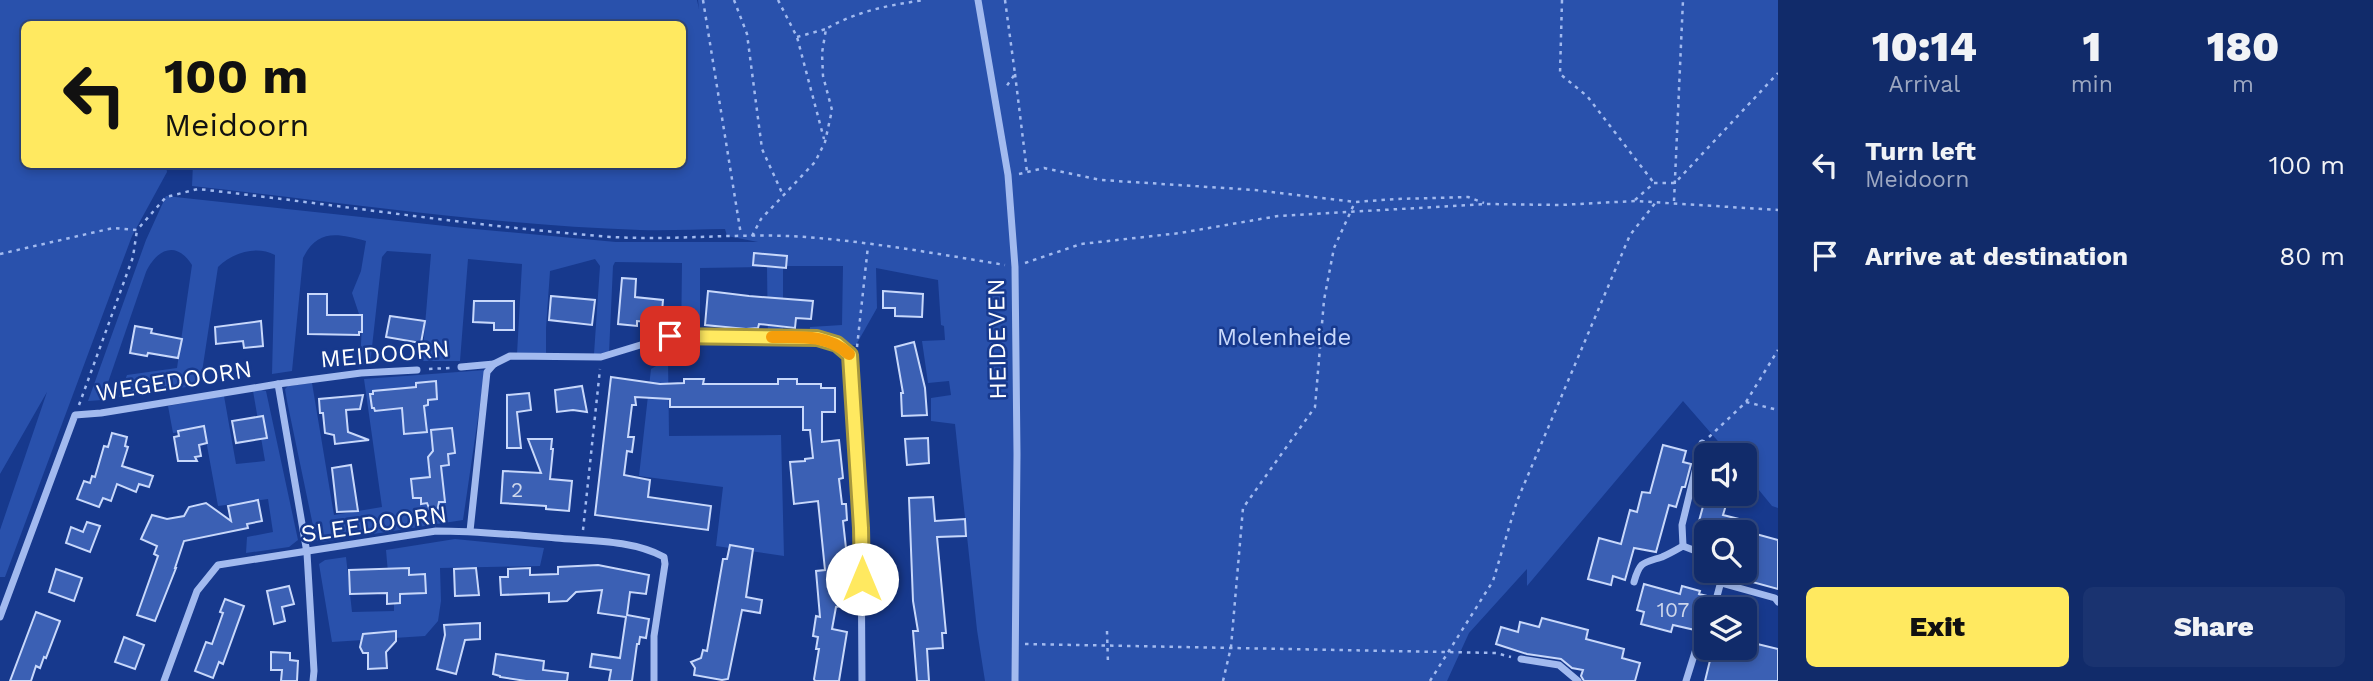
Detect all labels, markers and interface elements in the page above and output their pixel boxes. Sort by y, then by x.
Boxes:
text: 10:14 [1872,22,1977,71]
text: 1 [2082,22,2101,71]
text: 180 [2207,22,2279,71]
text: 100 m [164,47,308,105]
icon: left [49,49,140,140]
text: Arrival [1888,71,1960,98]
text: min [2071,71,2113,98]
text: m [2232,71,2254,98]
text: Meidoorn [164,106,309,144]
text: Turn left [1865,136,1976,166]
icon: left [1806,146,1844,184]
text: 100 m [2269,150,2345,180]
text: Meidoorn [1865,166,1970,193]
icon: arrive [1806,237,1844,275]
text: Arrive at destination [1865,241,2128,271]
text: 80 m [2279,241,2345,271]
street label: HEIDEVEN [982,278,1012,400]
pin [640,306,700,366]
icon: arrive [651,317,689,355]
park label: Molenheide [1217,323,1351,351]
street label: MEIDOORN [319,334,451,374]
street label: WEGEDOORN [94,355,254,407]
map controls [1694,443,1757,660]
button: sound [1694,443,1757,506]
house number: 2 [511,477,523,502]
street label: SLEEDOORN [299,500,449,548]
button: search [1694,520,1757,583]
position arrow [825,542,899,616]
button: Exit [1806,587,2069,667]
button: Share [2083,587,2345,667]
house number: 107 [1657,597,1690,622]
button: layers [1694,597,1757,660]

